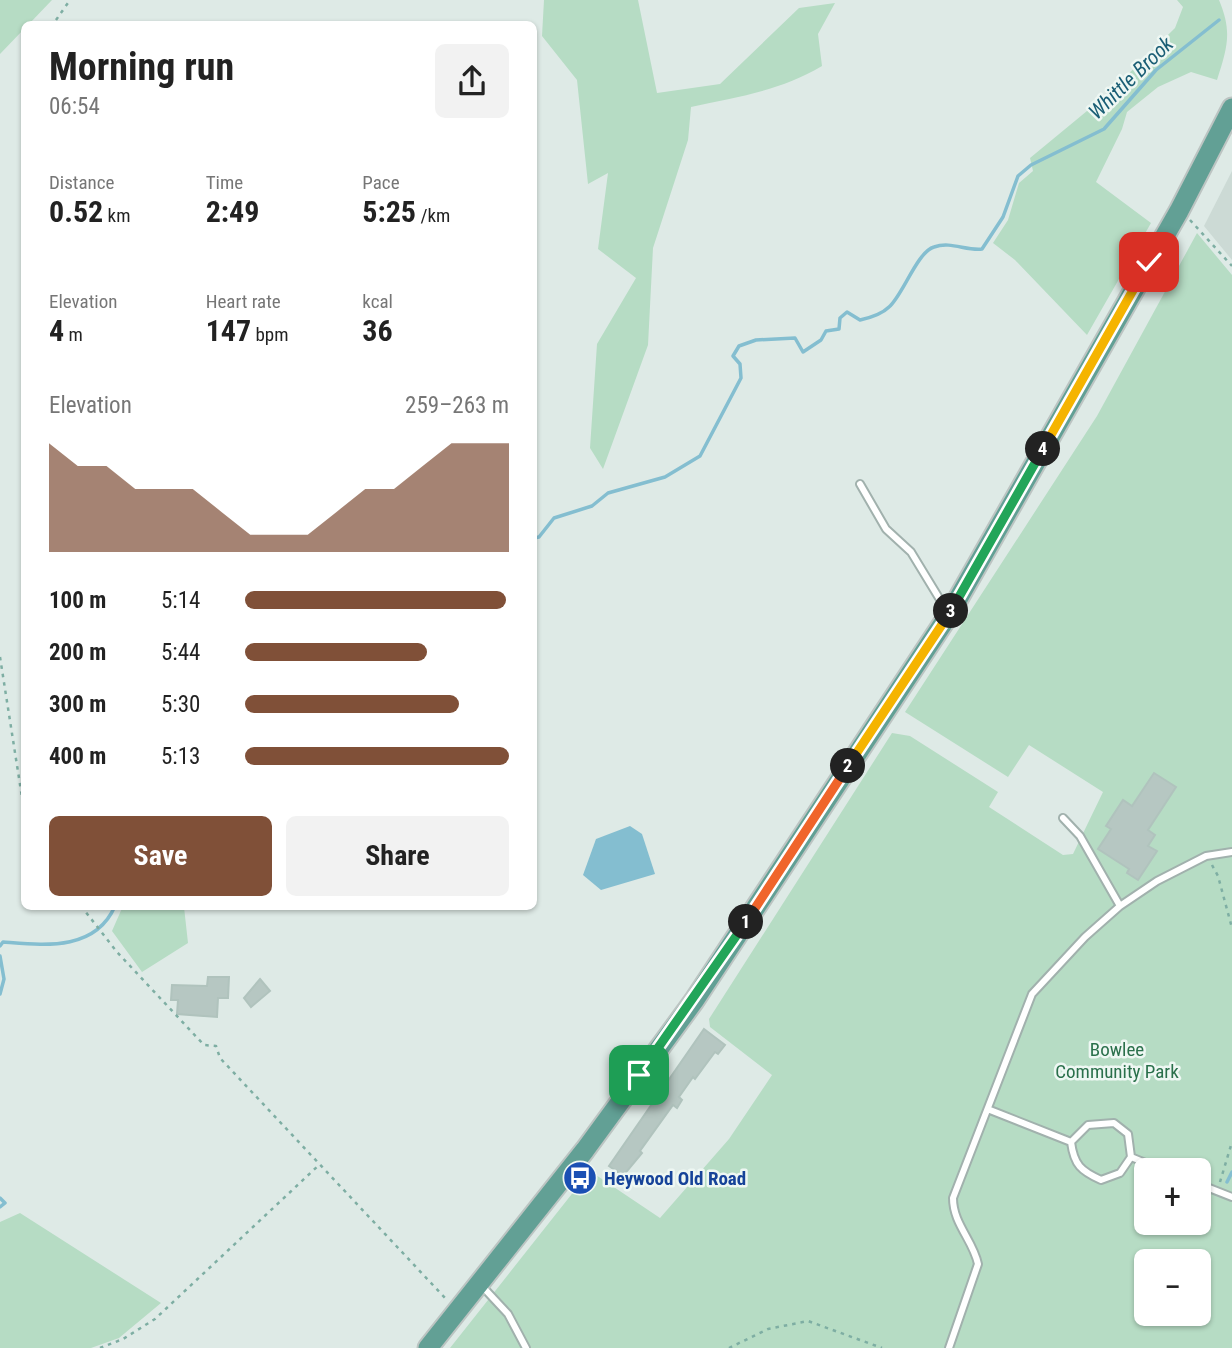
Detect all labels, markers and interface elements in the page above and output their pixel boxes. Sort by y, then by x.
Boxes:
water label: Whittle Brook [1084,31,1179,124]
button: share [435,44,509,118]
text: Morning run [49,45,234,89]
text: 06:54 [49,93,100,120]
text: Distance [49,171,114,194]
text: Time [206,171,243,194]
text: Pace [362,171,400,194]
text: 0.52 [49,194,103,229]
text: 2:49 [206,194,259,229]
text: 5:25 [362,194,416,229]
text: km [103,204,130,227]
text: /km [416,204,450,227]
pin [1119,232,1179,292]
icon: check [1130,243,1168,281]
text: Elevation [49,290,117,313]
text: Heart rate [206,290,281,313]
text: kcal [362,290,393,313]
text: 4 [49,313,64,348]
text: 147 [206,313,251,348]
text: 36 [362,313,393,348]
text: m [64,323,83,346]
text: bpm [251,323,289,346]
text: Elevation [49,392,132,419]
text: 259–263 m [405,392,509,419]
pin: 4 [1026,432,1060,466]
text: 4 [1038,437,1047,460]
text: 100 m [49,587,106,614]
text: 5:14 [161,587,200,614]
pin: 3 [934,594,968,628]
text: 3 [946,599,955,622]
text: 200 m [49,639,106,666]
text: 5:44 [161,639,200,666]
text: 300 m [49,691,106,718]
text: 5:30 [161,691,200,718]
text: 400 m [49,743,106,770]
text: 5:13 [161,743,200,770]
pin: 2 [830,748,866,784]
text: 2 [843,754,852,777]
button: Save [49,816,272,896]
button: Share [286,816,509,896]
pin: 1 [728,904,764,940]
text: 1 [741,910,750,933]
park label: Bowlee Community Park [1055,1038,1179,1083]
pin [609,1045,669,1105]
icon: arrive [620,1056,658,1094]
map controls [1134,1158,1211,1326]
button: + [1134,1158,1211,1235]
bus stop icon: Heywood Old Road [561,1159,599,1197]
place label: Heywood Old Road [604,1167,746,1190]
button: − [1134,1249,1211,1326]

